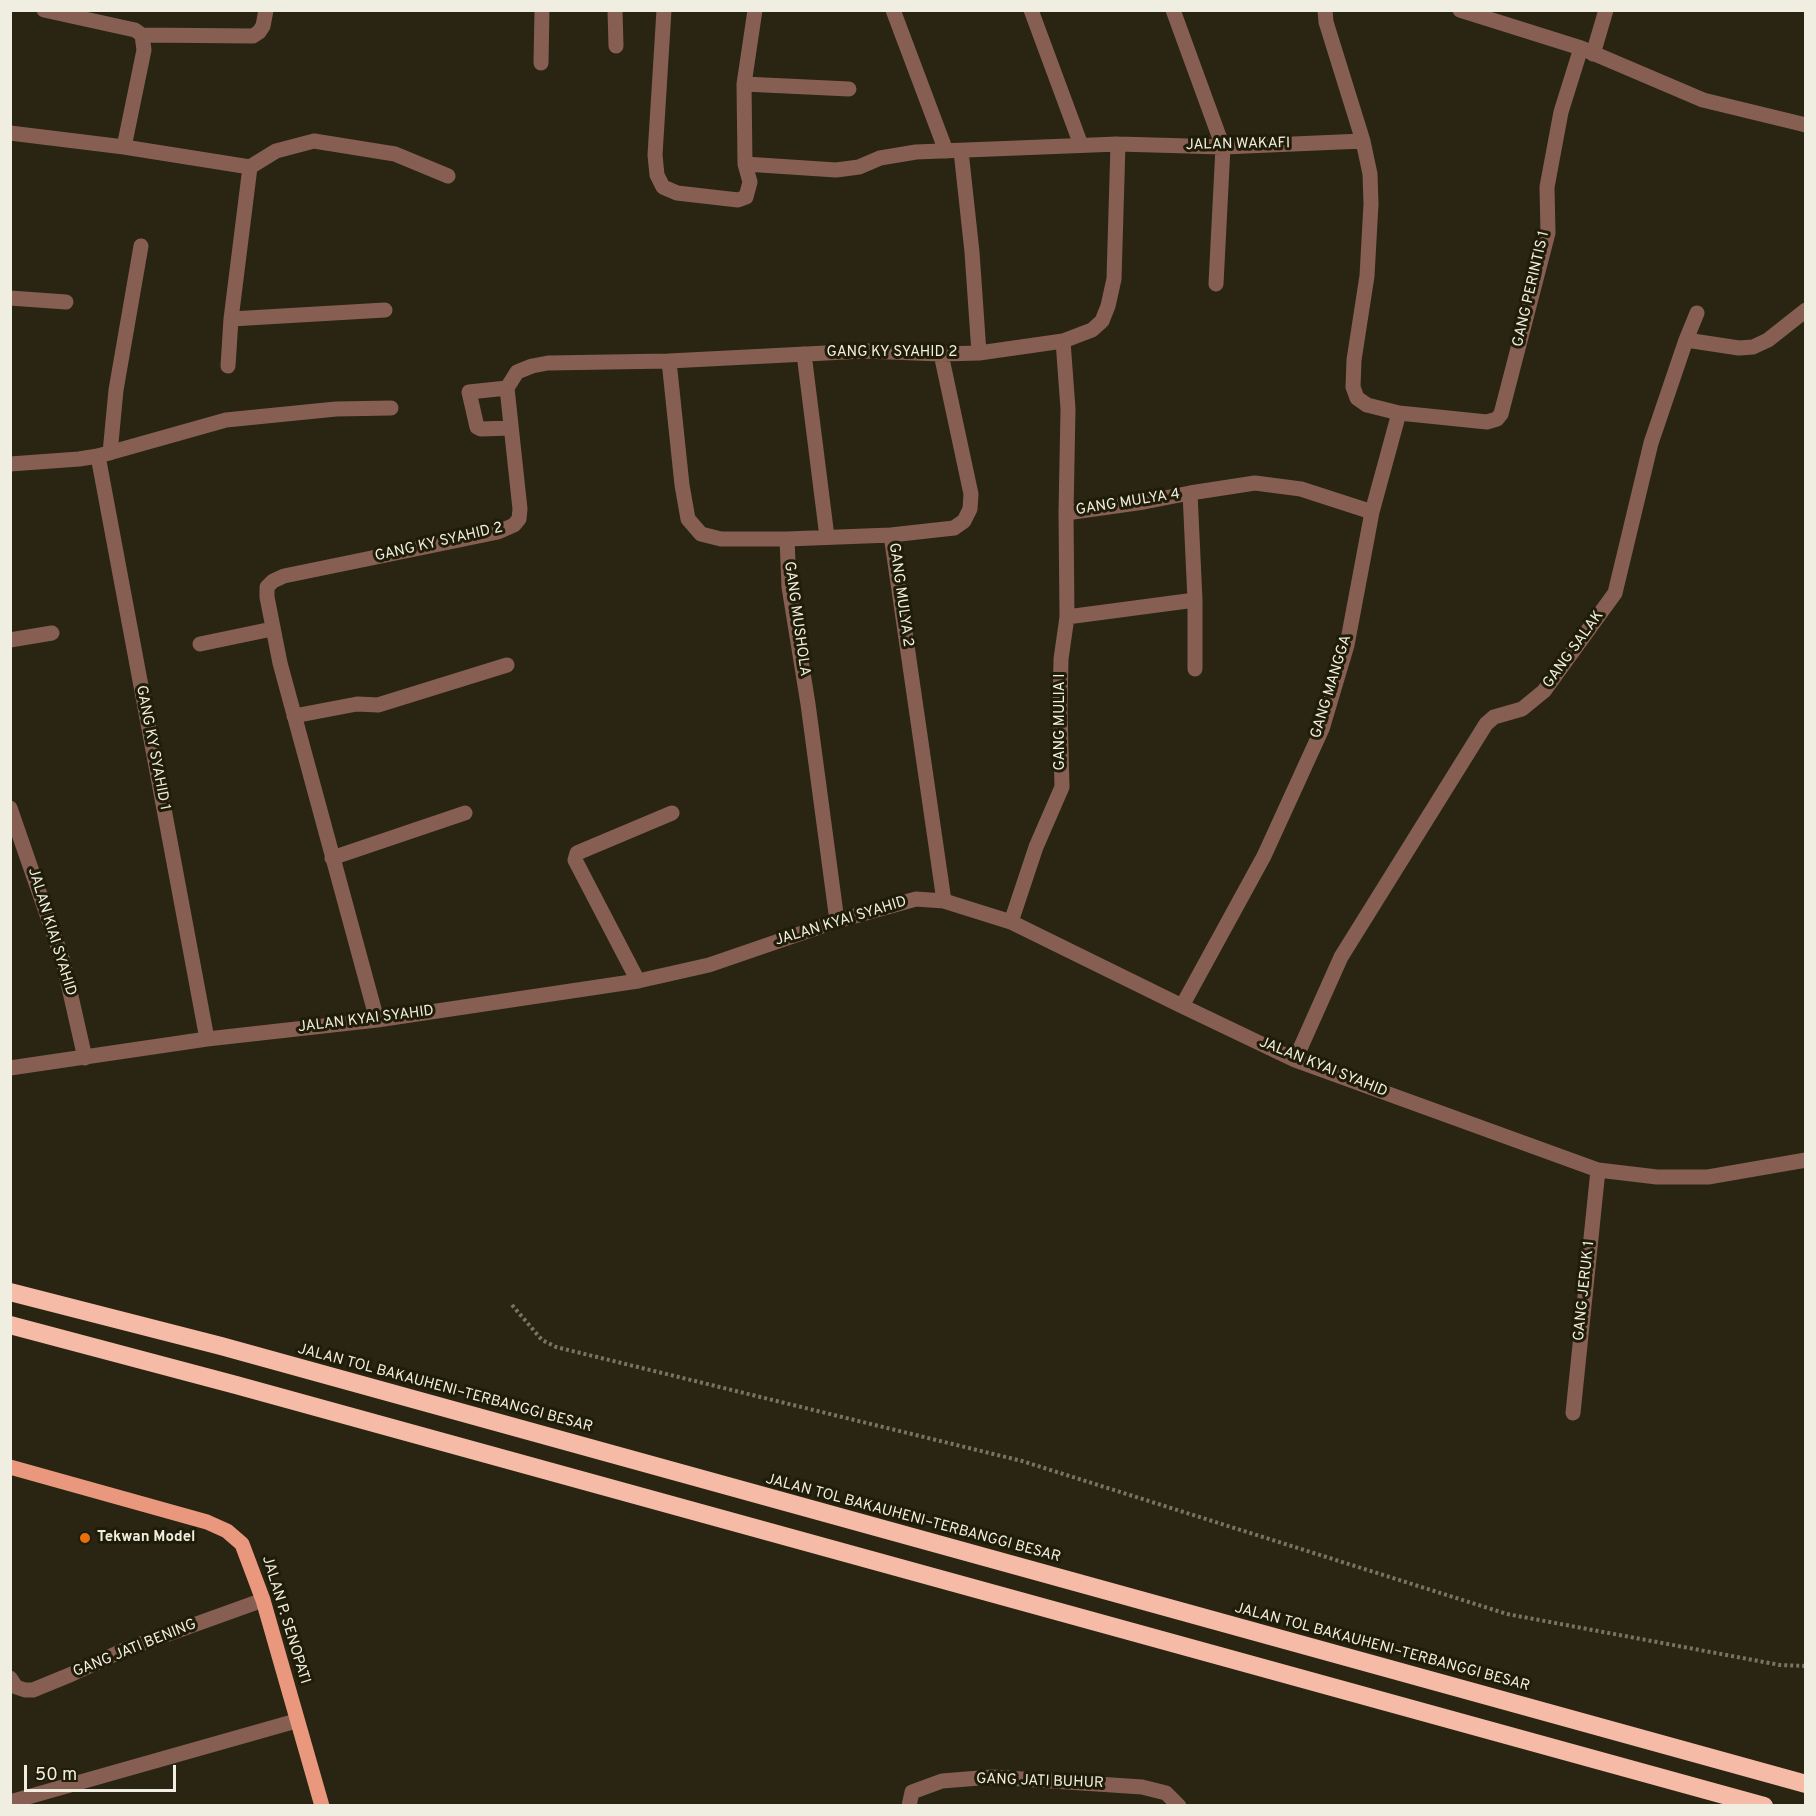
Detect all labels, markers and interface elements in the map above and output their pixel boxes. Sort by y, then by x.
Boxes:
street label: JALAN WAKAFI [1186,135,1290,155]
street label: GANG PERINTIS 1 [1510,229,1554,349]
street label: GANG KY SYAHID 2 [827,344,957,362]
street label: GANG MULYA 4 [1075,486,1181,520]
street label: GANG KY SYAHID 2 [373,520,505,566]
street label: GANG MULYA 2 [884,542,916,648]
street label: GANG MUSHOLA [779,560,813,678]
street label: GANG SALAK [1540,608,1608,692]
street label: GANG MANGGA [1308,633,1356,741]
street label: GANG MULIA I [1052,673,1070,771]
street label: GANG KY SYAHID 1 [131,684,173,812]
street label: JALAN KIAI SYAHID [23,866,79,998]
street label: JALAN KYAI SYAHID [773,893,909,951]
street label: JALAN KYAI SYAHID [297,1003,435,1037]
street label: JALAN KYAI SYAHID [1256,1034,1390,1102]
street label: GANG JERUK 1 [1571,1240,1599,1342]
street label: JALAN TOL BAKAUHENI–TERBANGGI BESAR [296,1341,594,1437]
street label: JALAN TOL BAKAUHENI–TERBANGGI BESAR [764,1471,1062,1567]
place label: Tekwan Model [97,1529,195,1547]
marker: Tekwan Model [78,1531,92,1545]
street label: JALAN P. SENOPATI [257,1554,313,1686]
street label: JALAN TOL BAKAUHENI–TERBANGGI BESAR [1233,1600,1531,1696]
street label: GANG JATI BENING [71,1616,199,1682]
scale bar [27,1753,178,1791]
text: 50 m [35,1764,77,1787]
street label: GANG JATI BUHUR [976,1771,1104,1793]

